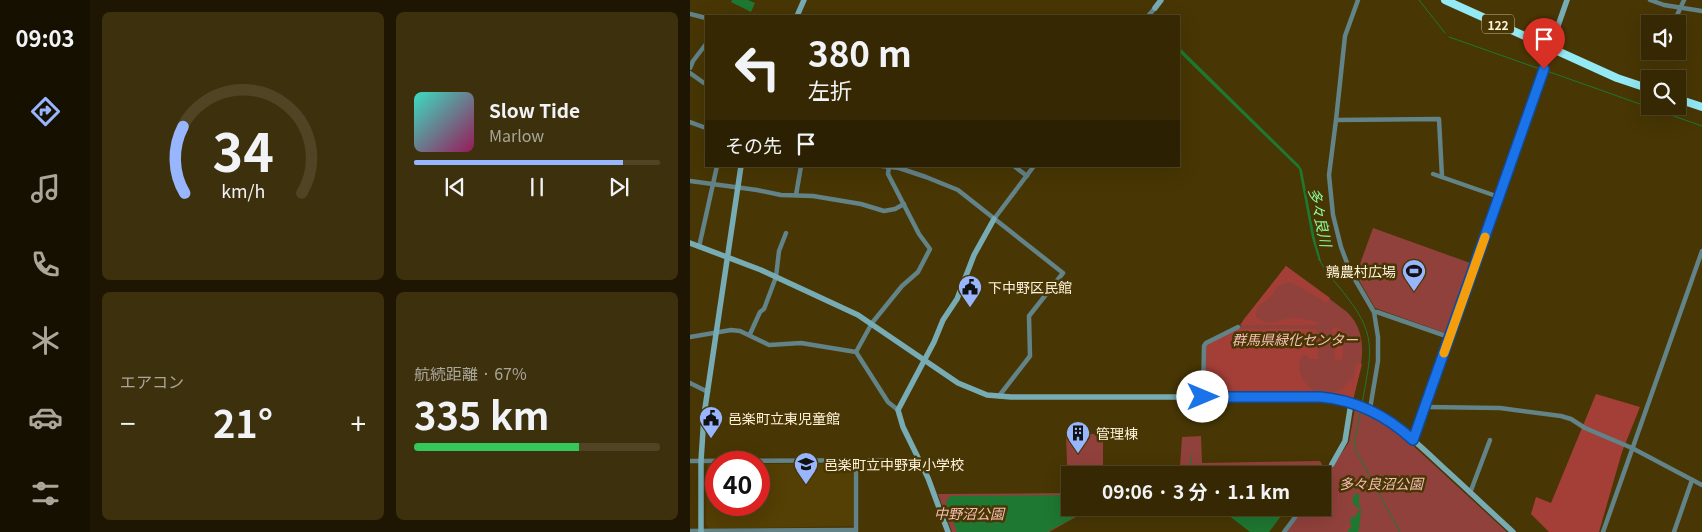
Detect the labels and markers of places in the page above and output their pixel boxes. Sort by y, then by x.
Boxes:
pin [1523,18,1565,69]
sports icon: 鶉農村広場 [1401,258,1427,292]
place label: 鶉農村広場 [1326,261,1396,281]
public building icon: 下中野区民館 [957,274,983,308]
place label: 下中野区民館 [988,277,1072,297]
public building icon: 邑楽町立東児童館 [698,405,724,439]
place label: 邑楽町立東児童館 [728,408,840,428]
building icon: 管理棟 [1065,420,1091,454]
place label: 管理棟 [1096,423,1138,443]
school or university icon: 邑楽町立中野東小学校 [793,451,819,485]
place label: 邑楽町立中野東小学校 [824,454,964,474]

